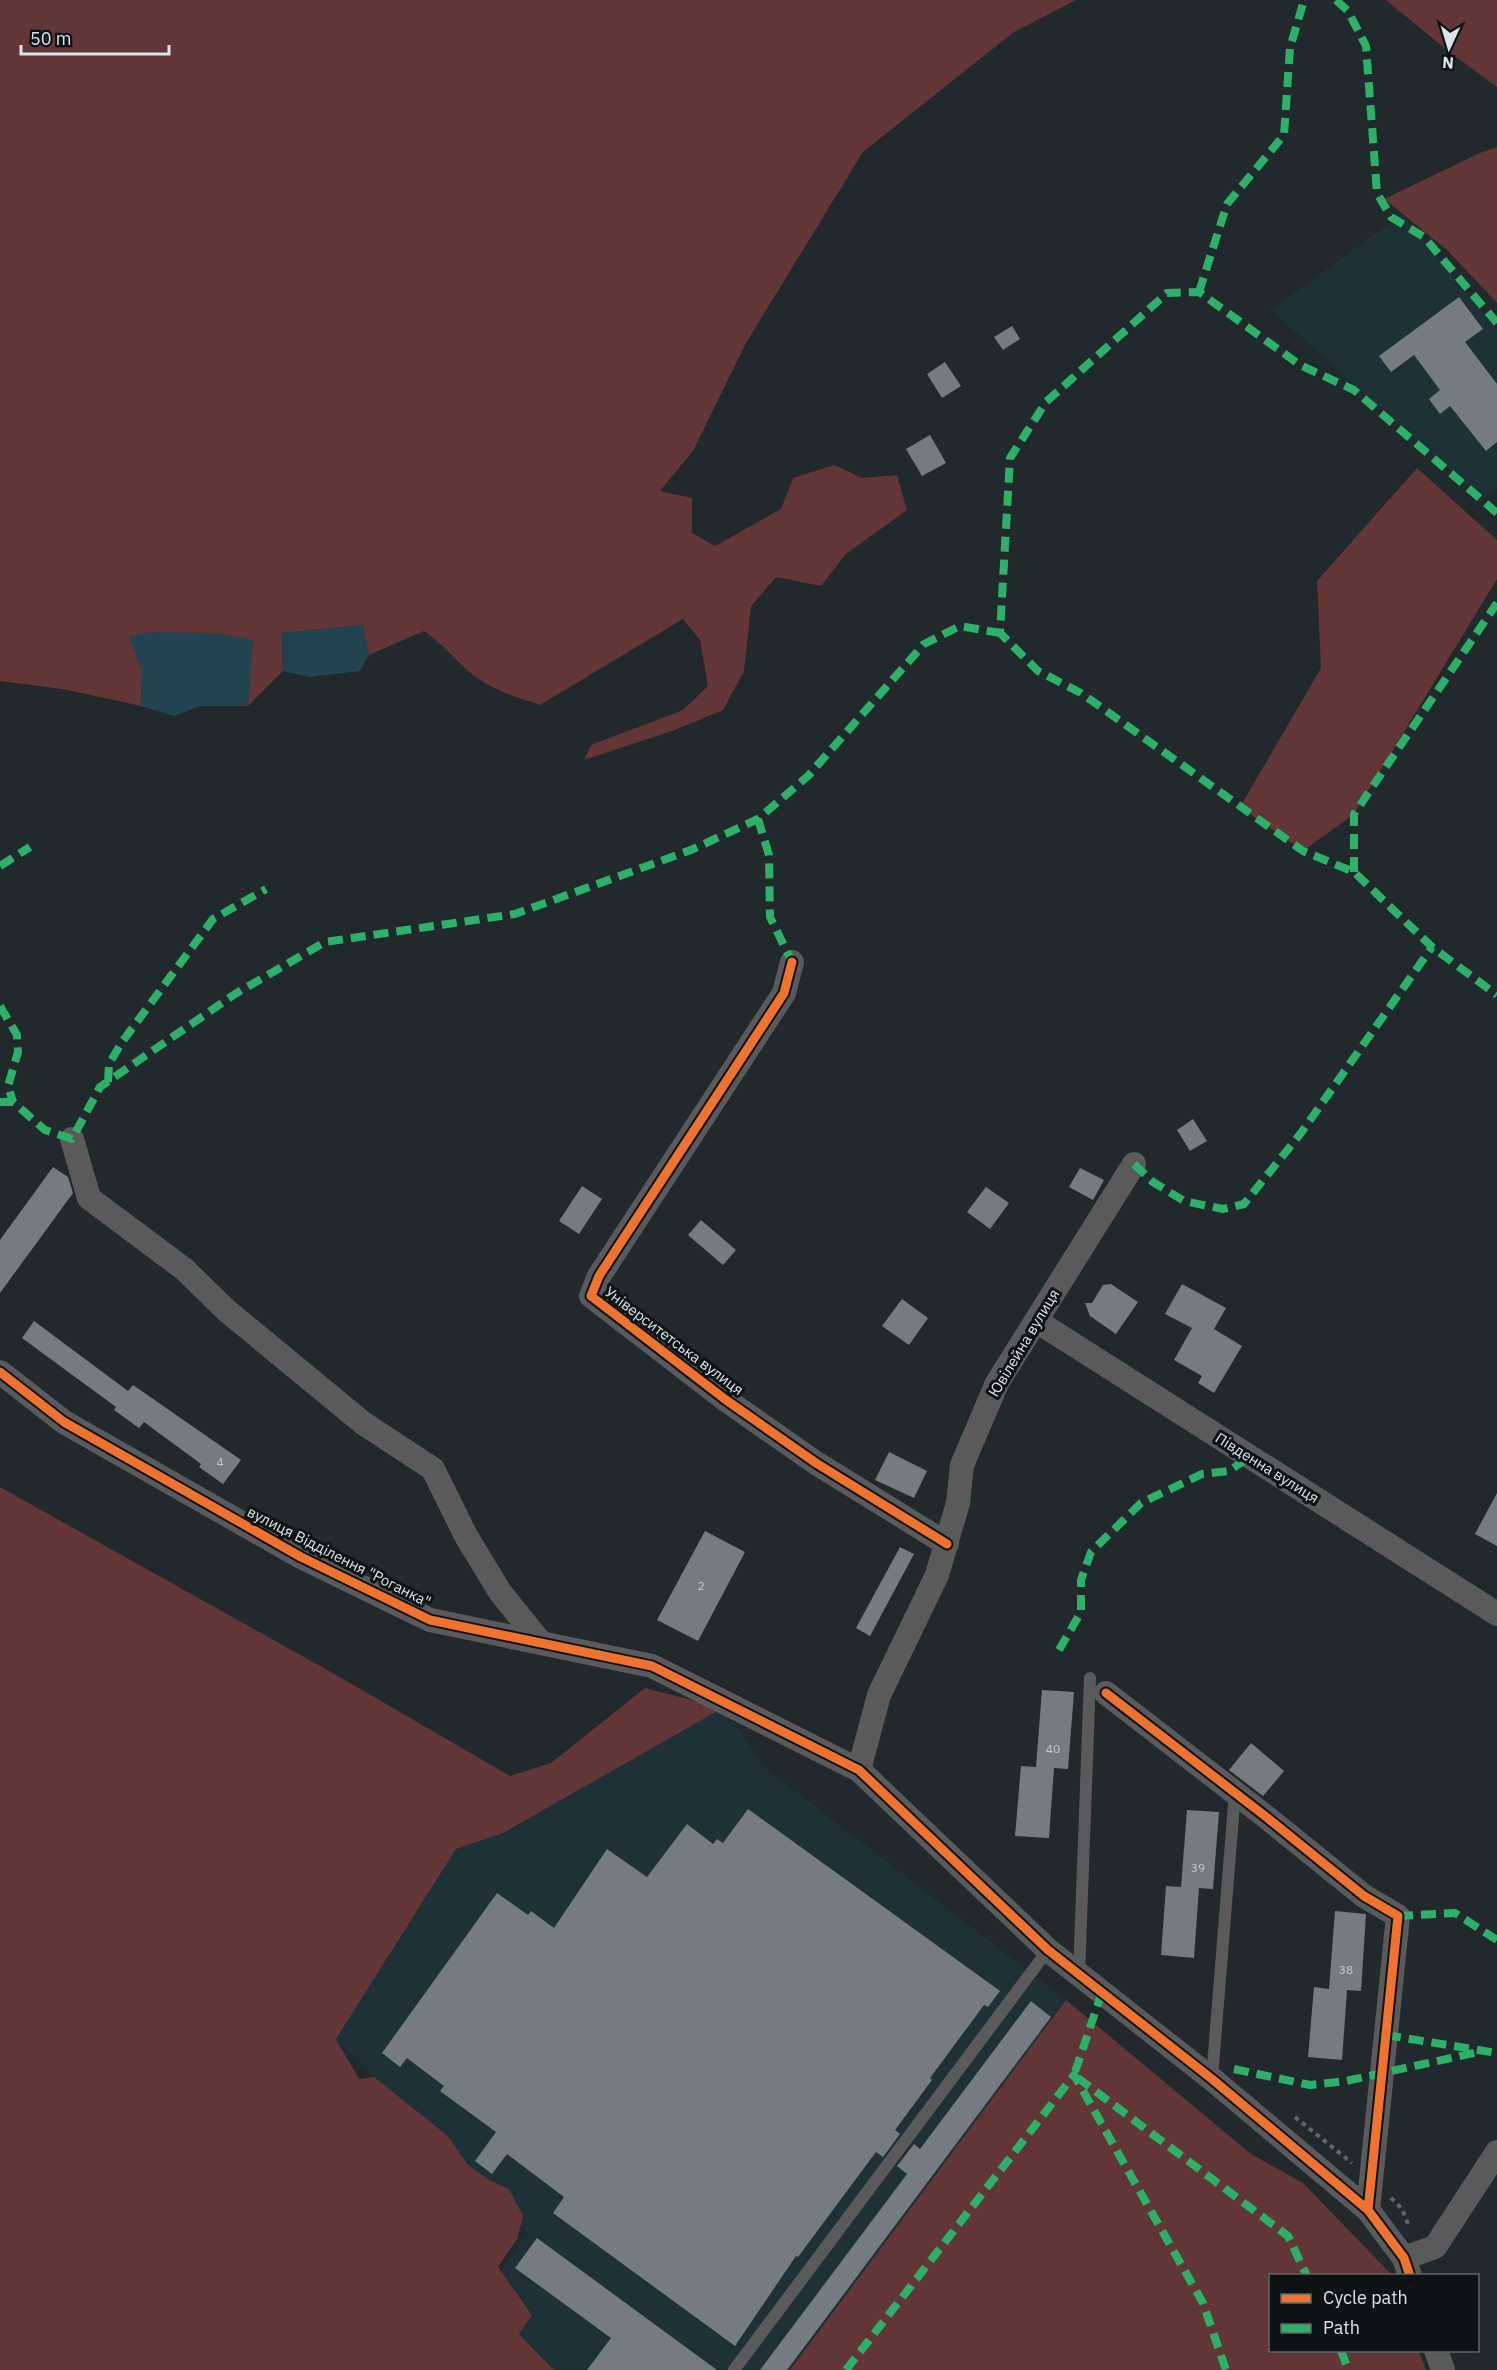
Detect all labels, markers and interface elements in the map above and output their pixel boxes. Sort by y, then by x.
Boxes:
scale bar [21,18,170,56]
north arrow [1419,18,1479,78]
text: 50 m [30,27,72,50]
text: N [1441,53,1454,73]
street label: Університетська вулиця [601,1282,748,1399]
street label: Ювілейна вулиця [984,1285,1063,1400]
street label: Південна вулиця [1212,1428,1323,1507]
house number: 4 [216,1454,224,1469]
street label: вулиця Відділення "Роганка" [244,1502,434,1611]
house number: 2 [697,1578,705,1593]
house number: 40 [1046,1741,1060,1756]
house number: 39 [1191,1860,1205,1875]
house number: 38 [1339,1962,1353,1977]
legend [1269,2274,1479,2352]
text: Cycle path [1323,2286,1408,2309]
text: Path [1323,2316,1360,2339]

